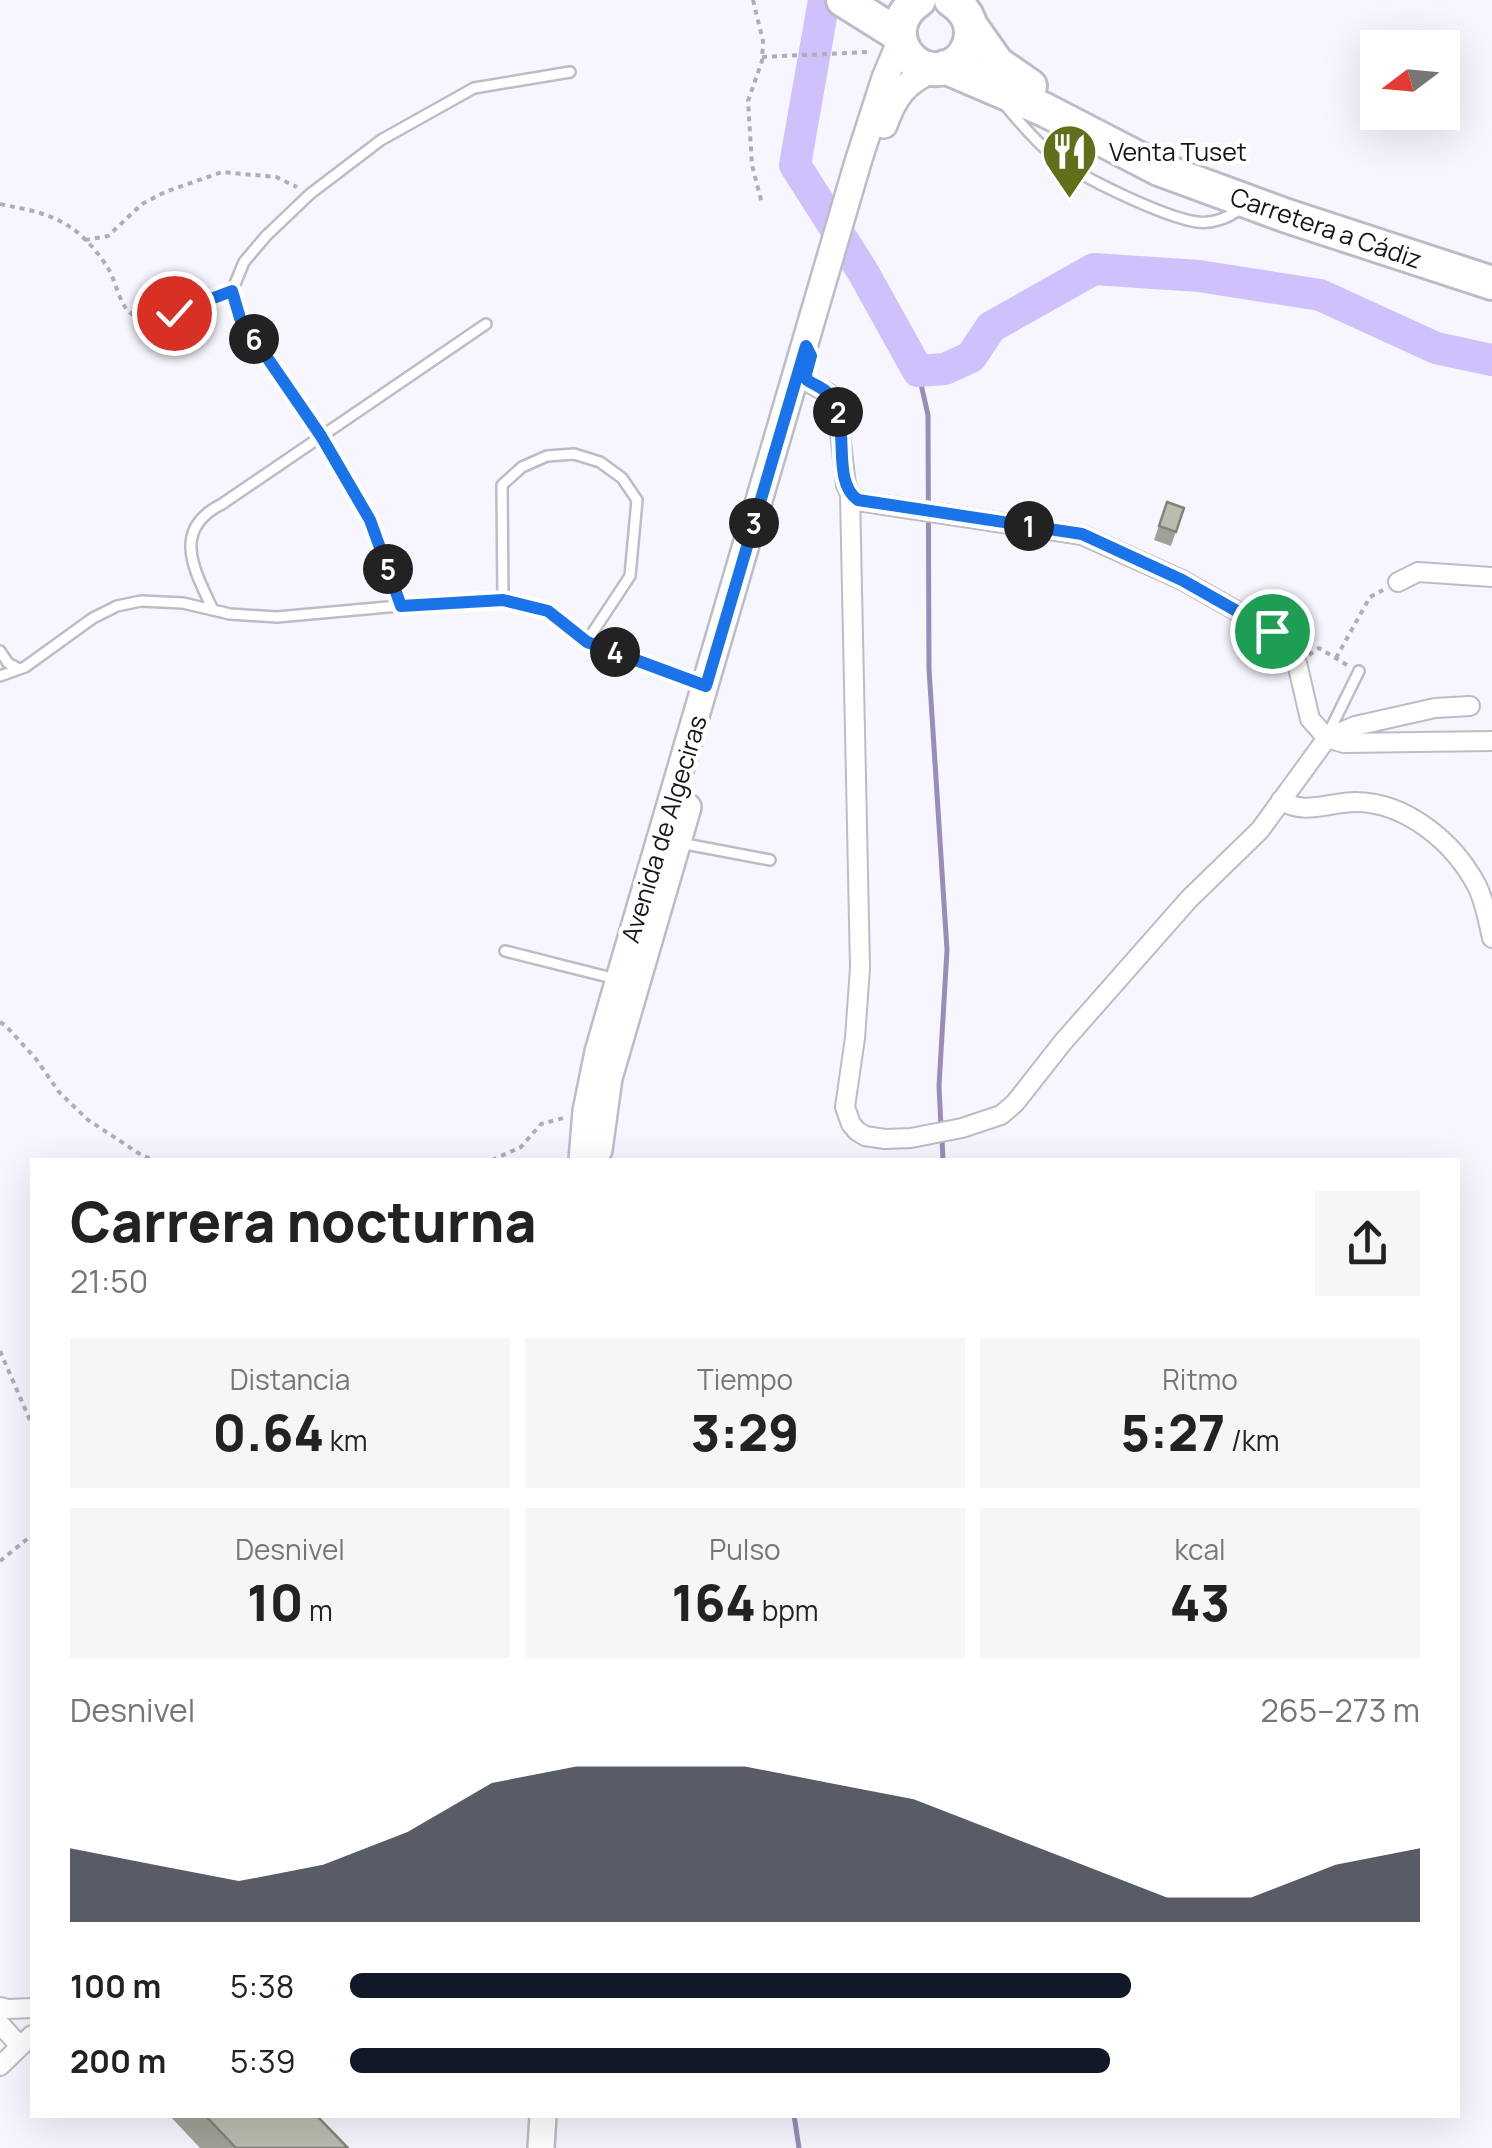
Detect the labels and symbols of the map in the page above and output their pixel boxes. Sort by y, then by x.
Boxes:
north arrow [1360,30,1460,130]
restaurant icon: Venta Tuset [1040,122,1100,201]
place label: Venta Tuset [1109,134,1247,169]
street label: Carretera a Cádiz [1226,178,1427,277]
pin [132,271,217,356]
pin: 6 [229,314,279,364]
pin: 2 [813,387,863,437]
pin: 3 [729,498,779,548]
pin: 1 [1004,501,1054,551]
pin: 5 [363,544,413,594]
pin [1230,589,1315,674]
pin: 4 [590,627,640,677]
street label: Avenida de Algeciras [612,711,715,947]

